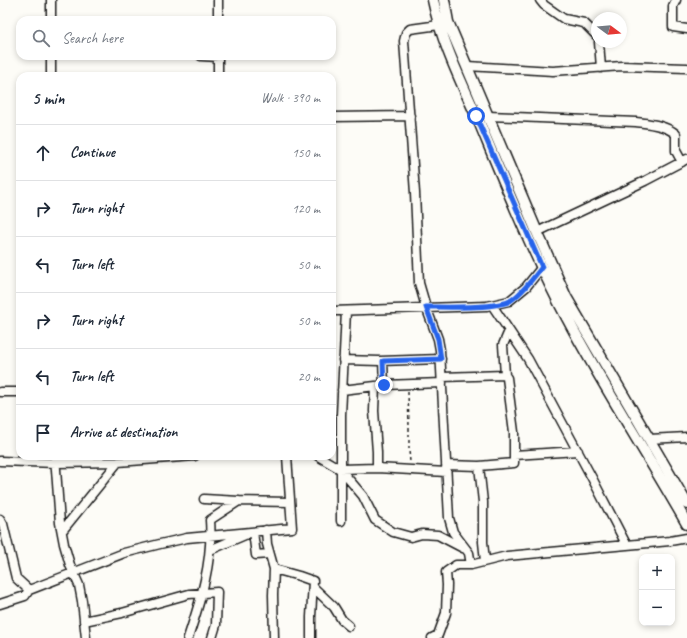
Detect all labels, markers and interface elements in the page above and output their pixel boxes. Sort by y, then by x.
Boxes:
north arrow [591,12,627,48]
search box [16,16,336,60]
icon: search [30,27,52,49]
text: Search here [62,29,123,48]
text: 5 min [32,88,64,109]
text: Walk · 390 m [261,90,320,106]
route start [467,107,485,125]
icon: ahead [32,142,54,164]
text: Continue [70,143,115,162]
text: 150 m [292,145,320,161]
icon: right [32,198,54,220]
text: Turn right [70,199,123,218]
text: 120 m [292,201,320,217]
icon: left [32,254,54,276]
text: Turn left [70,255,113,274]
text: 50 m [298,257,320,273]
icon: right [32,310,54,332]
text: Turn right [70,311,123,330]
text: 50 m [298,313,320,329]
icon: left [32,366,54,388]
text: Turn left [70,367,113,386]
text: 20 m [298,369,320,385]
route end [375,376,393,394]
icon: arrive [32,422,54,444]
text: Arrive at destination [70,423,177,442]
map controls [639,554,675,626]
button: + [639,554,675,590]
button: − [639,590,675,626]

